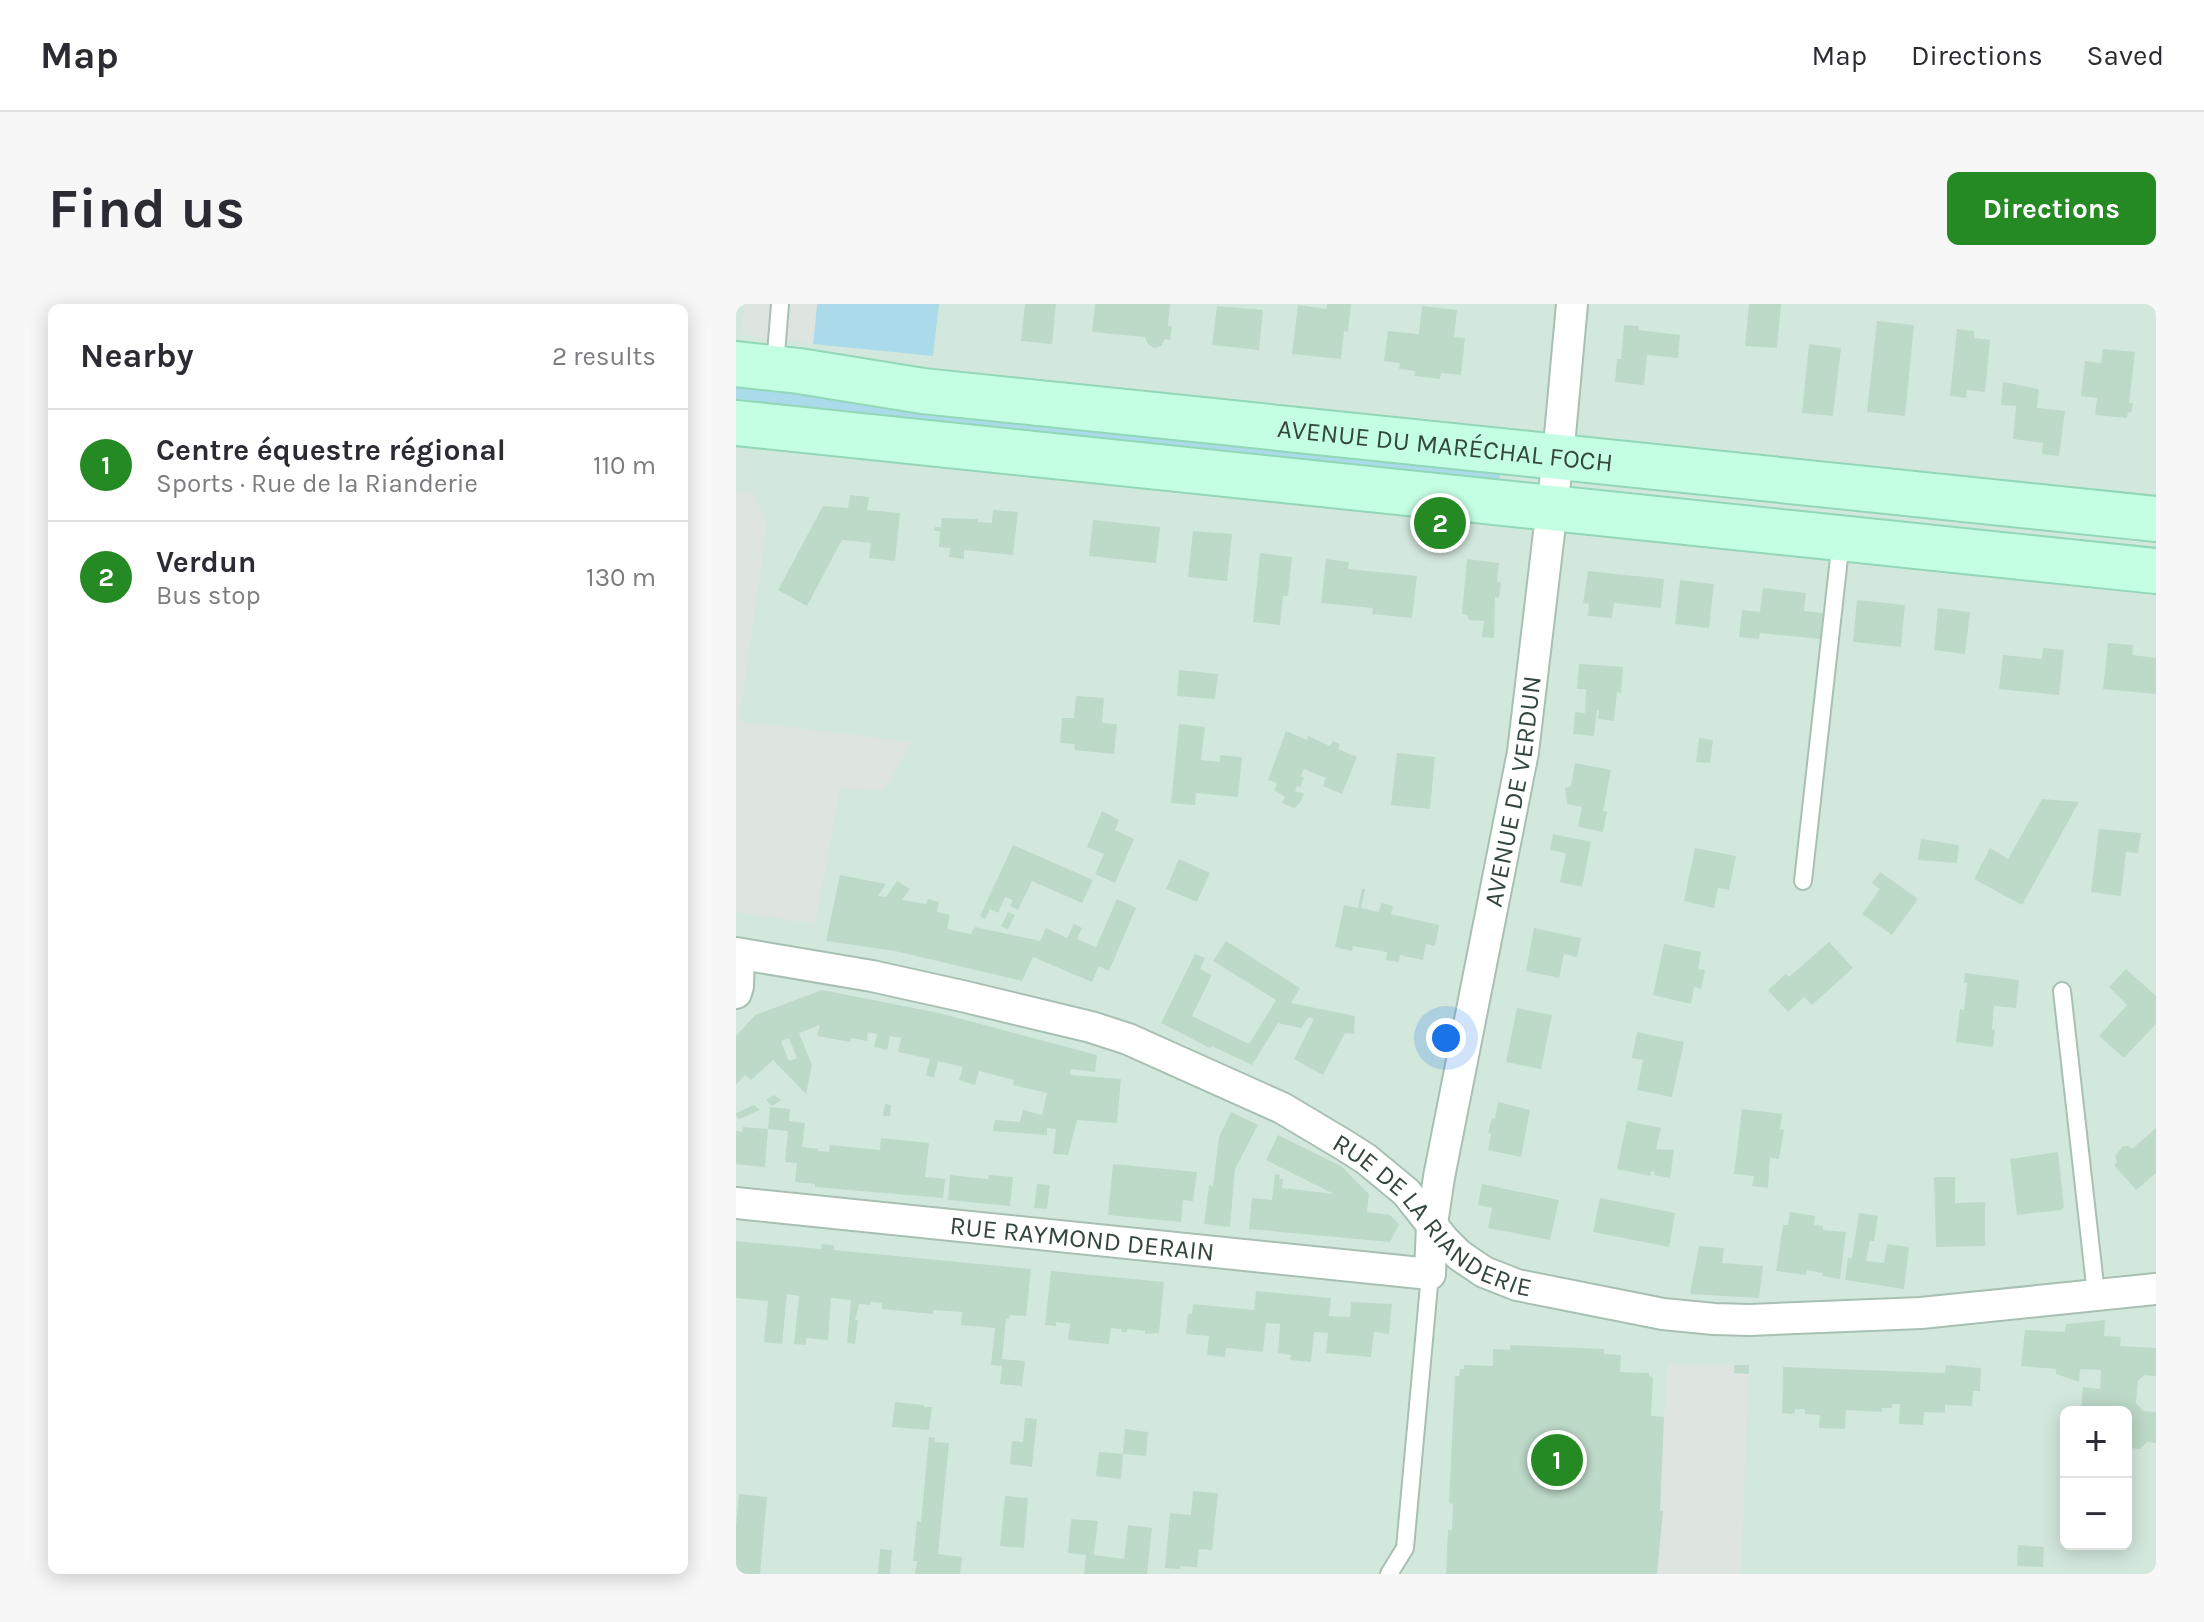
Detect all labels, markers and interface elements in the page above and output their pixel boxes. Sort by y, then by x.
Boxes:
text: Map [40,33,119,78]
text: Map [1812,39,1867,72]
text: Directions [1911,39,2043,72]
text: Saved [2087,39,2164,72]
button: Directions [1947,172,2156,245]
text: Find us [48,176,245,241]
text: Nearby [80,336,194,376]
text: 2 results [552,341,656,372]
street label: AVENUE DU MARÉCHAL FOCH [1276,413,1615,479]
text: Centre équestre régional [156,432,506,468]
text: 1 [101,450,111,481]
text: 110 m [593,450,656,481]
text: Sports · Rue de la Rianderie [156,468,478,499]
pin: 2 [1414,493,1466,553]
text: Verdun [156,544,256,580]
text: 2 [98,562,114,593]
text: 130 m [586,562,656,593]
text: Bus stop [156,580,261,611]
street label: AVENUE DE VERDUN [1478,674,1548,910]
your location [1426,1018,1466,1058]
street label: RUE DE LA RIANDERIE [1327,1127,1534,1304]
street label: RUE RAYMOND DERAIN [948,1210,1216,1268]
map controls [2060,1406,2132,1550]
button: + [2060,1406,2132,1478]
pin: 1 [1531,1430,1583,1490]
button: − [2060,1478,2132,1550]

